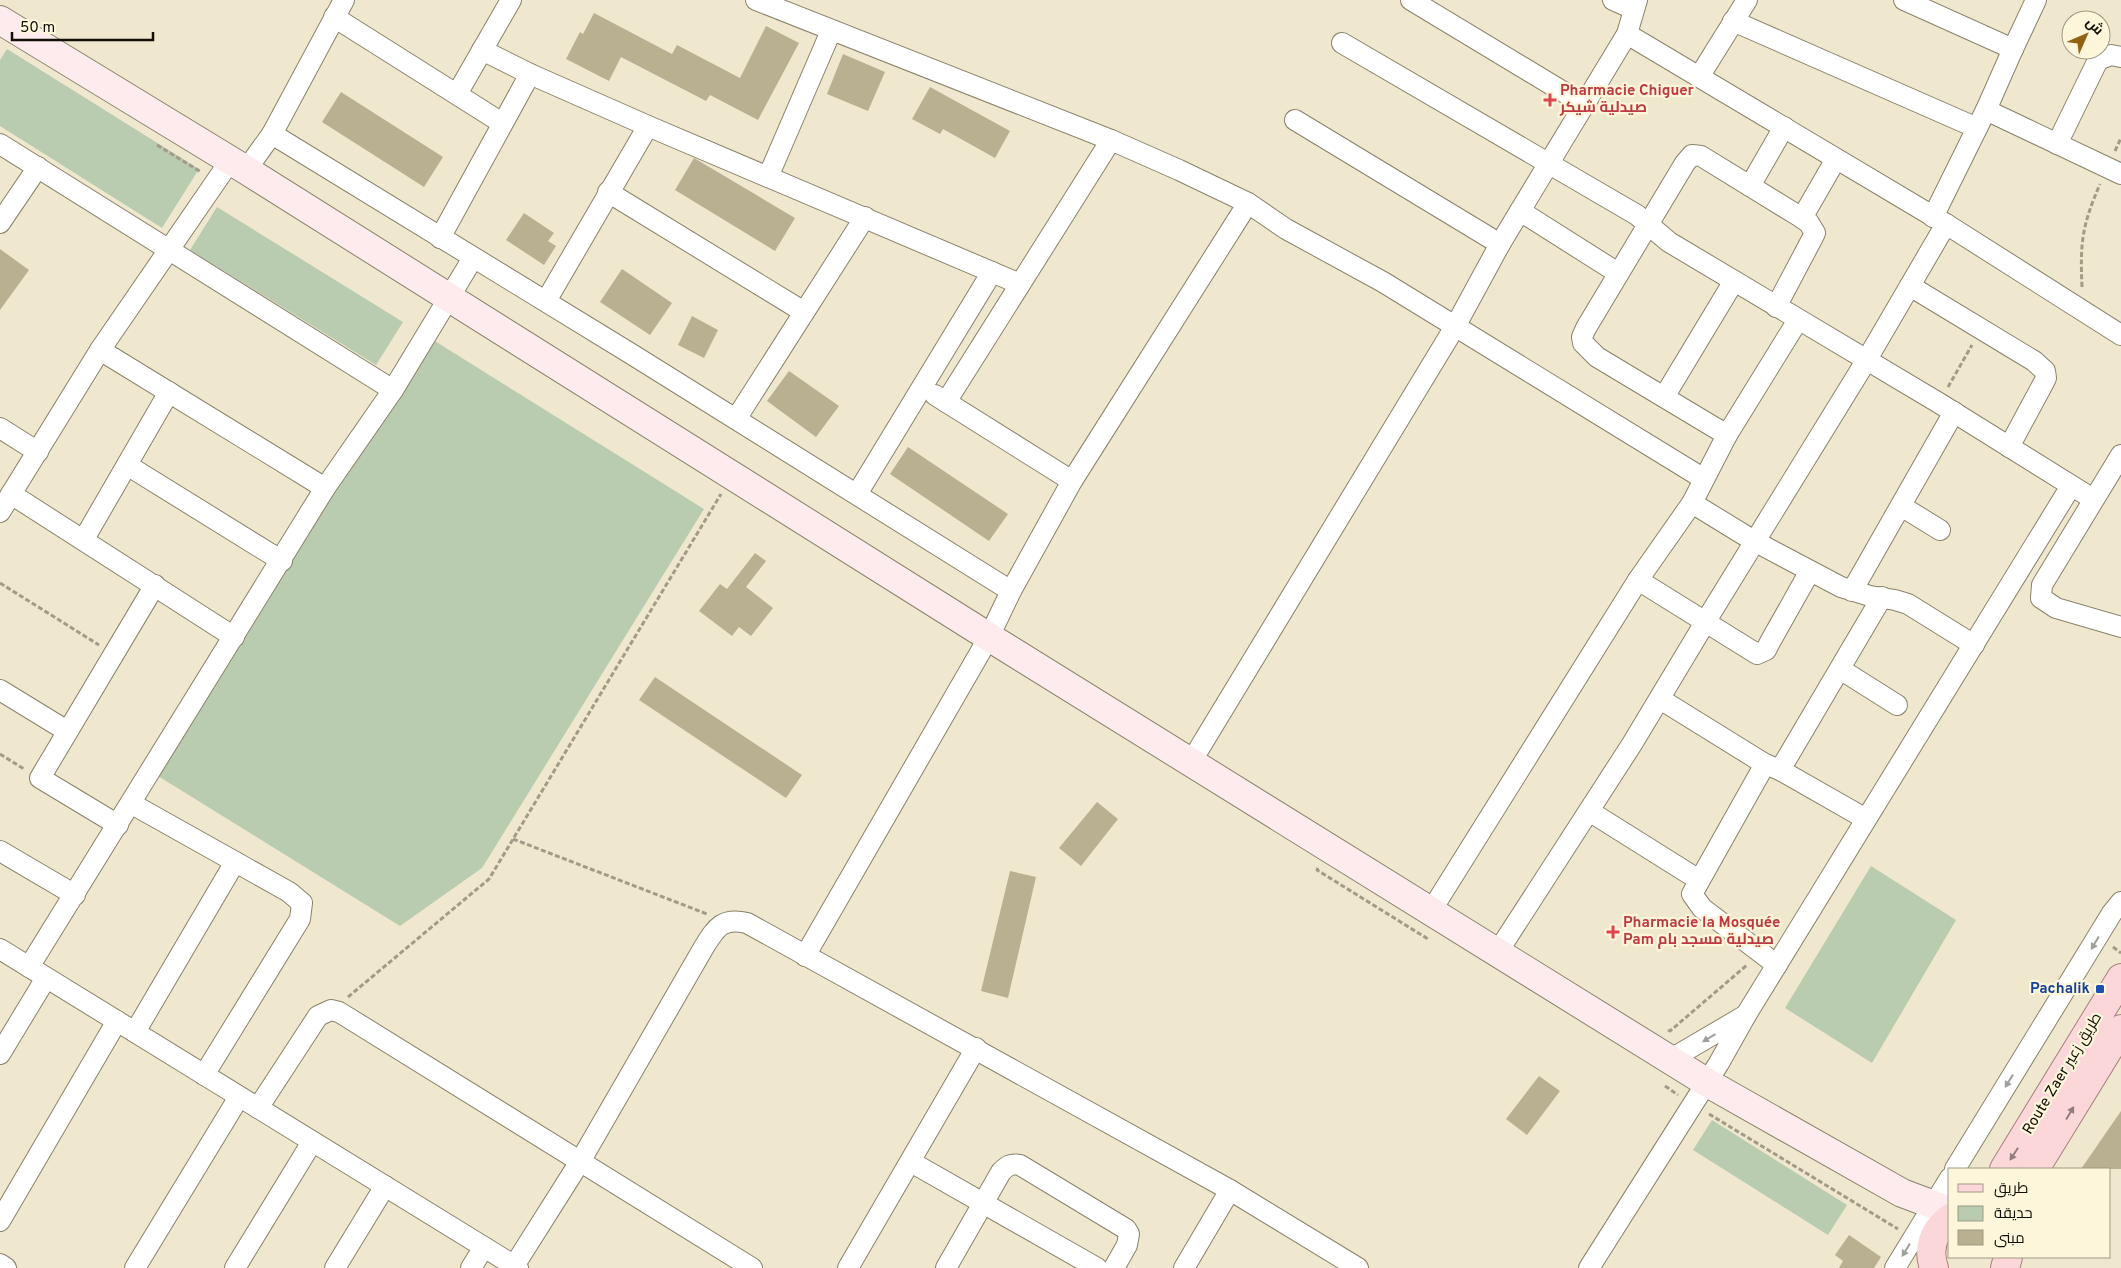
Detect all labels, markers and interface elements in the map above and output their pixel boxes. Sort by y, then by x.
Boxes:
scale bar [12,10,154,42]
north arrow [2061,10,2111,60]
text: ش [2082,14,2107,39]
text: 50 m [20,19,55,38]
place label: Pharmacie Chiguer صيدلية شيكر [1559,82,1695,118]
marker: Pharmacie Chiguer صيدلية شيكر [1544,94,1556,106]
place label: Pharmacie la Mosquée Pam صيدلية مسجد بام [1623,914,1780,950]
marker: Pharmacie la Mosquée Pam صيدلية مسجد بام [1607,926,1619,938]
one-way arrow [2090,936,2099,949]
place label: Pachalik [2030,980,2090,999]
marker: Pachalik [2094,983,2106,995]
street label: Route Zaer طريق زعير [2019,1010,2107,1138]
one-way arrow [1702,1033,1715,1042]
one-way arrow [2005,1075,2014,1088]
one-way arrow [2065,1106,2074,1119]
one-way arrow [2010,1148,2019,1161]
legend [1948,1168,2111,1258]
text: طريق [1994,1180,2028,1199]
text: حديقة [1994,1205,2033,1224]
text: مبنى [1994,1230,2025,1249]
one-way arrow [1902,1243,1911,1256]

